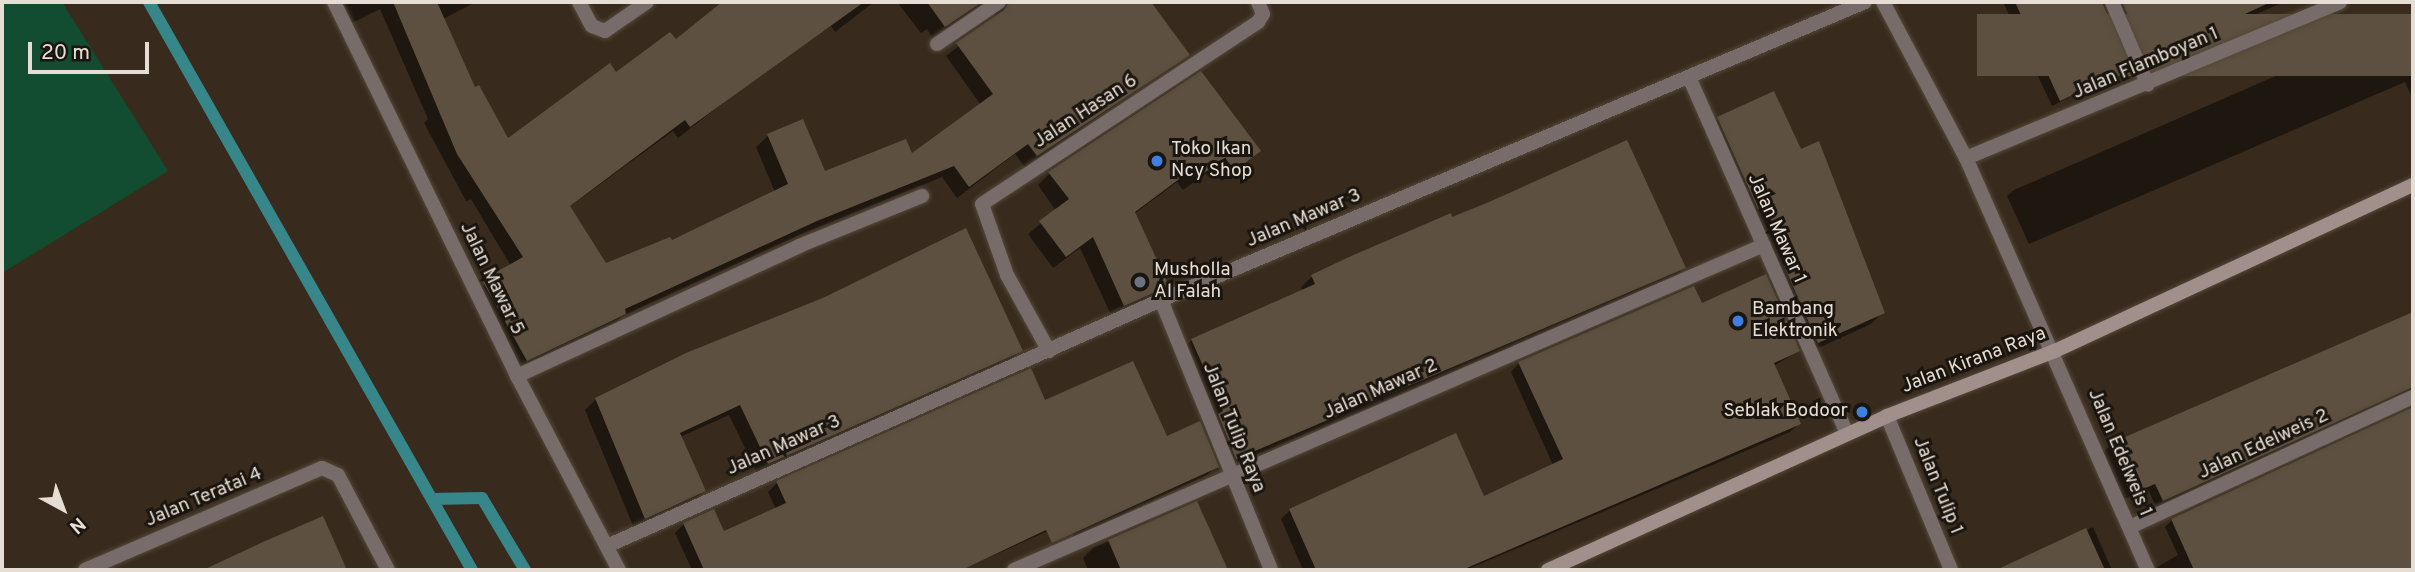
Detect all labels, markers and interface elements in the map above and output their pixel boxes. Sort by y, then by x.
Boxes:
street label: Jalan Flamboyan 1 [2070,23,2222,105]
scale bar [32,28,152,72]
text: 20 m [41,40,90,67]
street label: Jalan Hasan 6 [1030,70,1142,154]
place label: Toko Ikan Ncy Shop [1171,139,1252,183]
marker: Toko Ikan Ncy Shop [1149,153,1165,169]
street label: Jalan Mawar 1 [1742,171,1810,287]
street label: Jalan Mawar 3 [1243,185,1365,253]
street label: Jalan Mawar 5 [454,219,528,339]
place label: Musholla Al Falah [1154,260,1230,304]
marker: Musholla Al Falah [1132,274,1148,290]
place label: Bambang Elektronik [1752,299,1838,343]
marker: Bambang Elektronik [1730,313,1746,329]
street label: Jalan Kirana Raya [1899,323,2049,399]
street label: Jalan Mawar 2 [1320,355,1442,425]
street label: Jalan Tulip Raya [1196,359,1270,497]
street label: Jalan Edelweis 1 [2082,386,2156,520]
place label: Seblak Bodoor [1724,401,1848,423]
marker: Seblak Bodoor [1854,404,1870,420]
street label: Jalan Edelweis 2 [2195,405,2333,485]
street label: Jalan Mawar 3 [724,411,844,481]
street label: Jalan Tulip 1 [1907,434,1967,538]
street label: Jalan Teratai 4 [142,463,266,533]
north arrow [28,474,98,544]
text: N [64,511,90,538]

